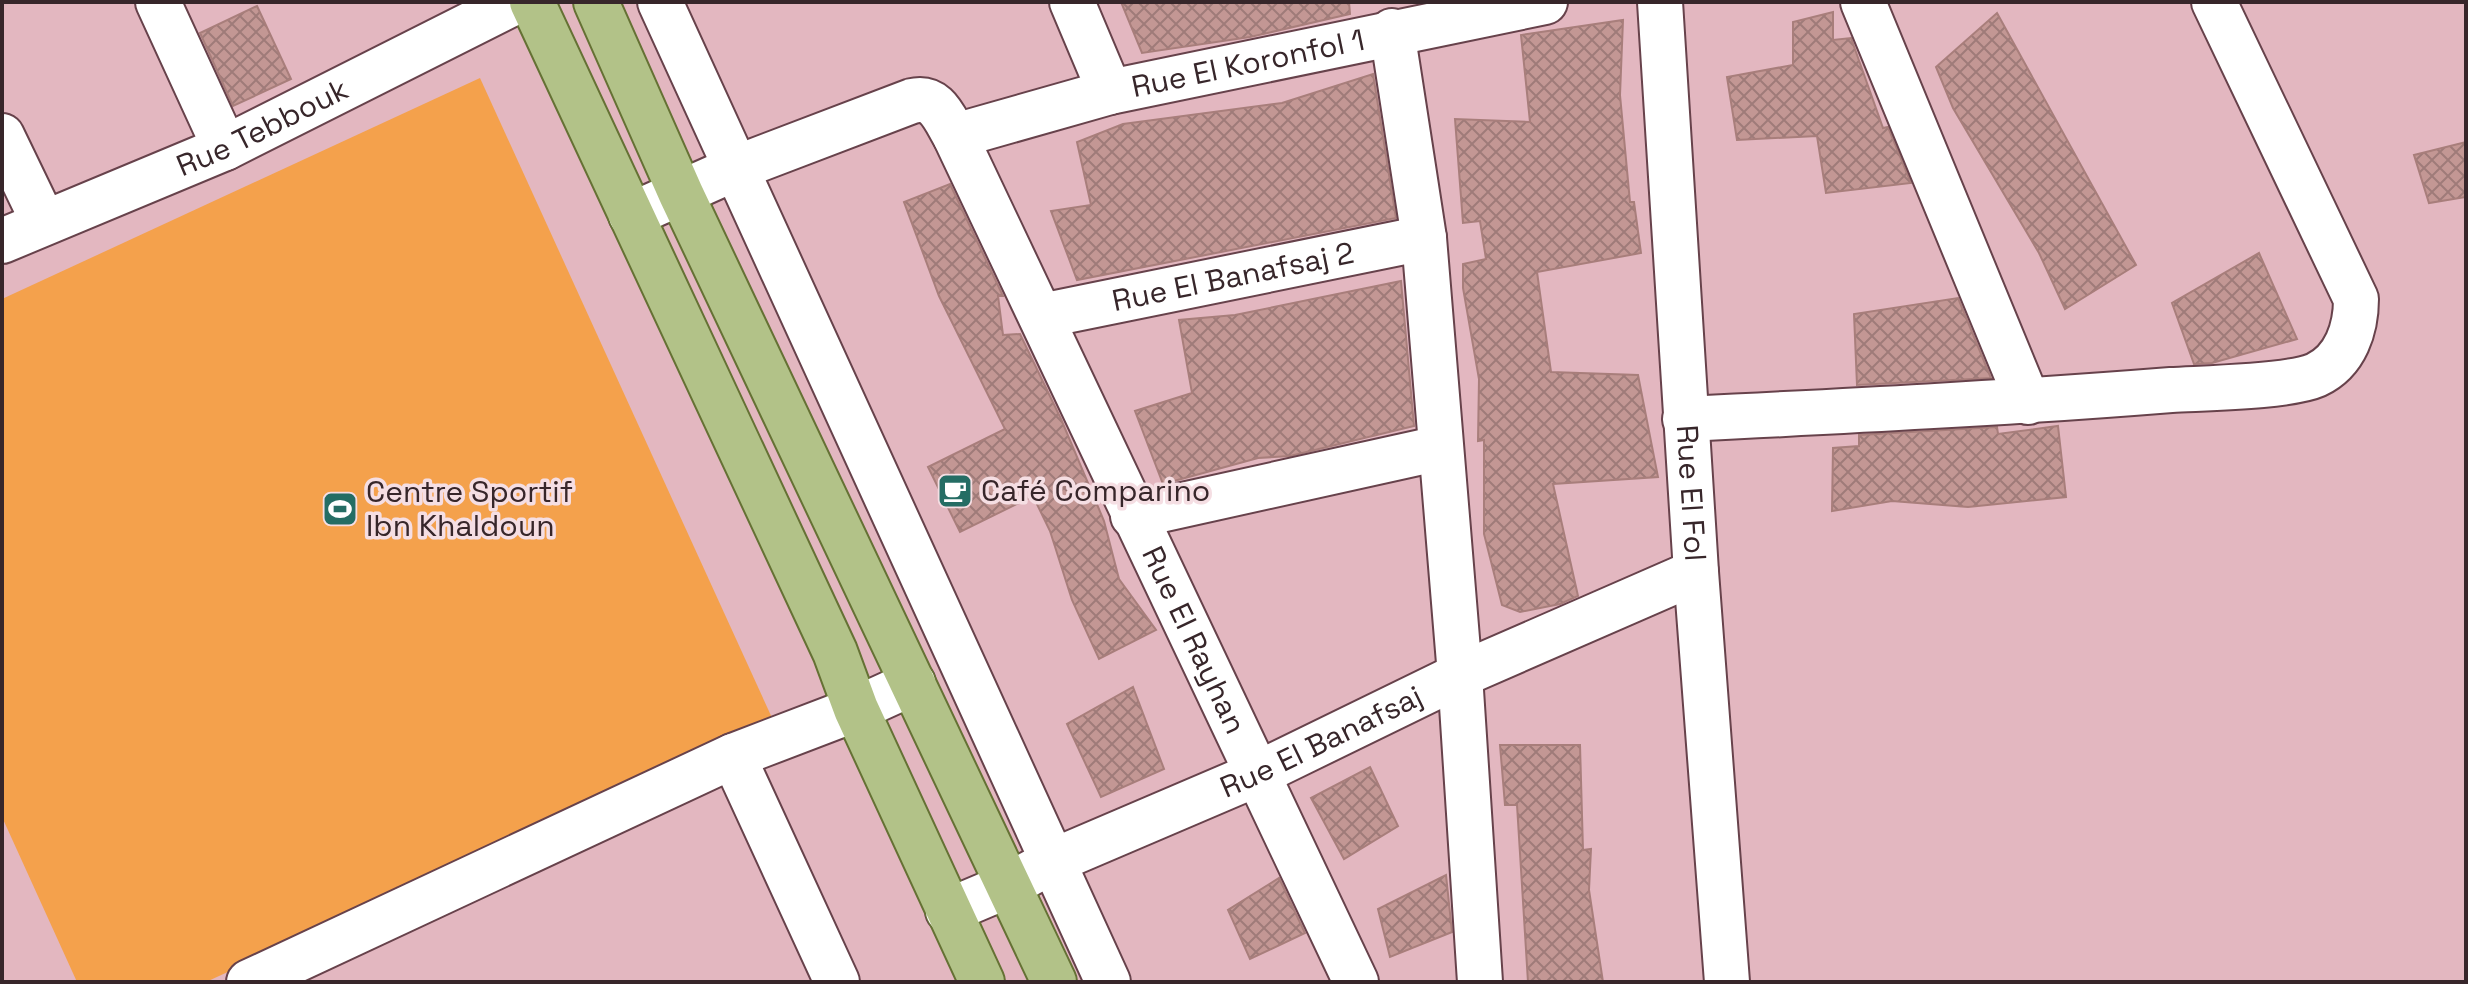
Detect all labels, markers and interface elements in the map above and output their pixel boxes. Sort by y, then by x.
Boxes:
street label: Rue El Koronfol 1 [1128,20,1368,106]
street label: Rue Tebbouk [171,69,355,185]
street label: Rue El Banafsaj 2 [1109,233,1357,320]
street label: Rue El Fol [1668,424,1715,562]
place label: Café Comparino [981,471,1210,510]
place label: Centre Sportif Ibn Khaldoun [366,472,573,545]
cafe icon: Café Comparino [936,472,974,510]
sports icon: Centre Sportif Ibn Khaldoun [321,490,359,528]
street label: Rue El Rayhan [1133,540,1255,740]
street label: Rue El Banafsaj [1214,676,1429,806]

